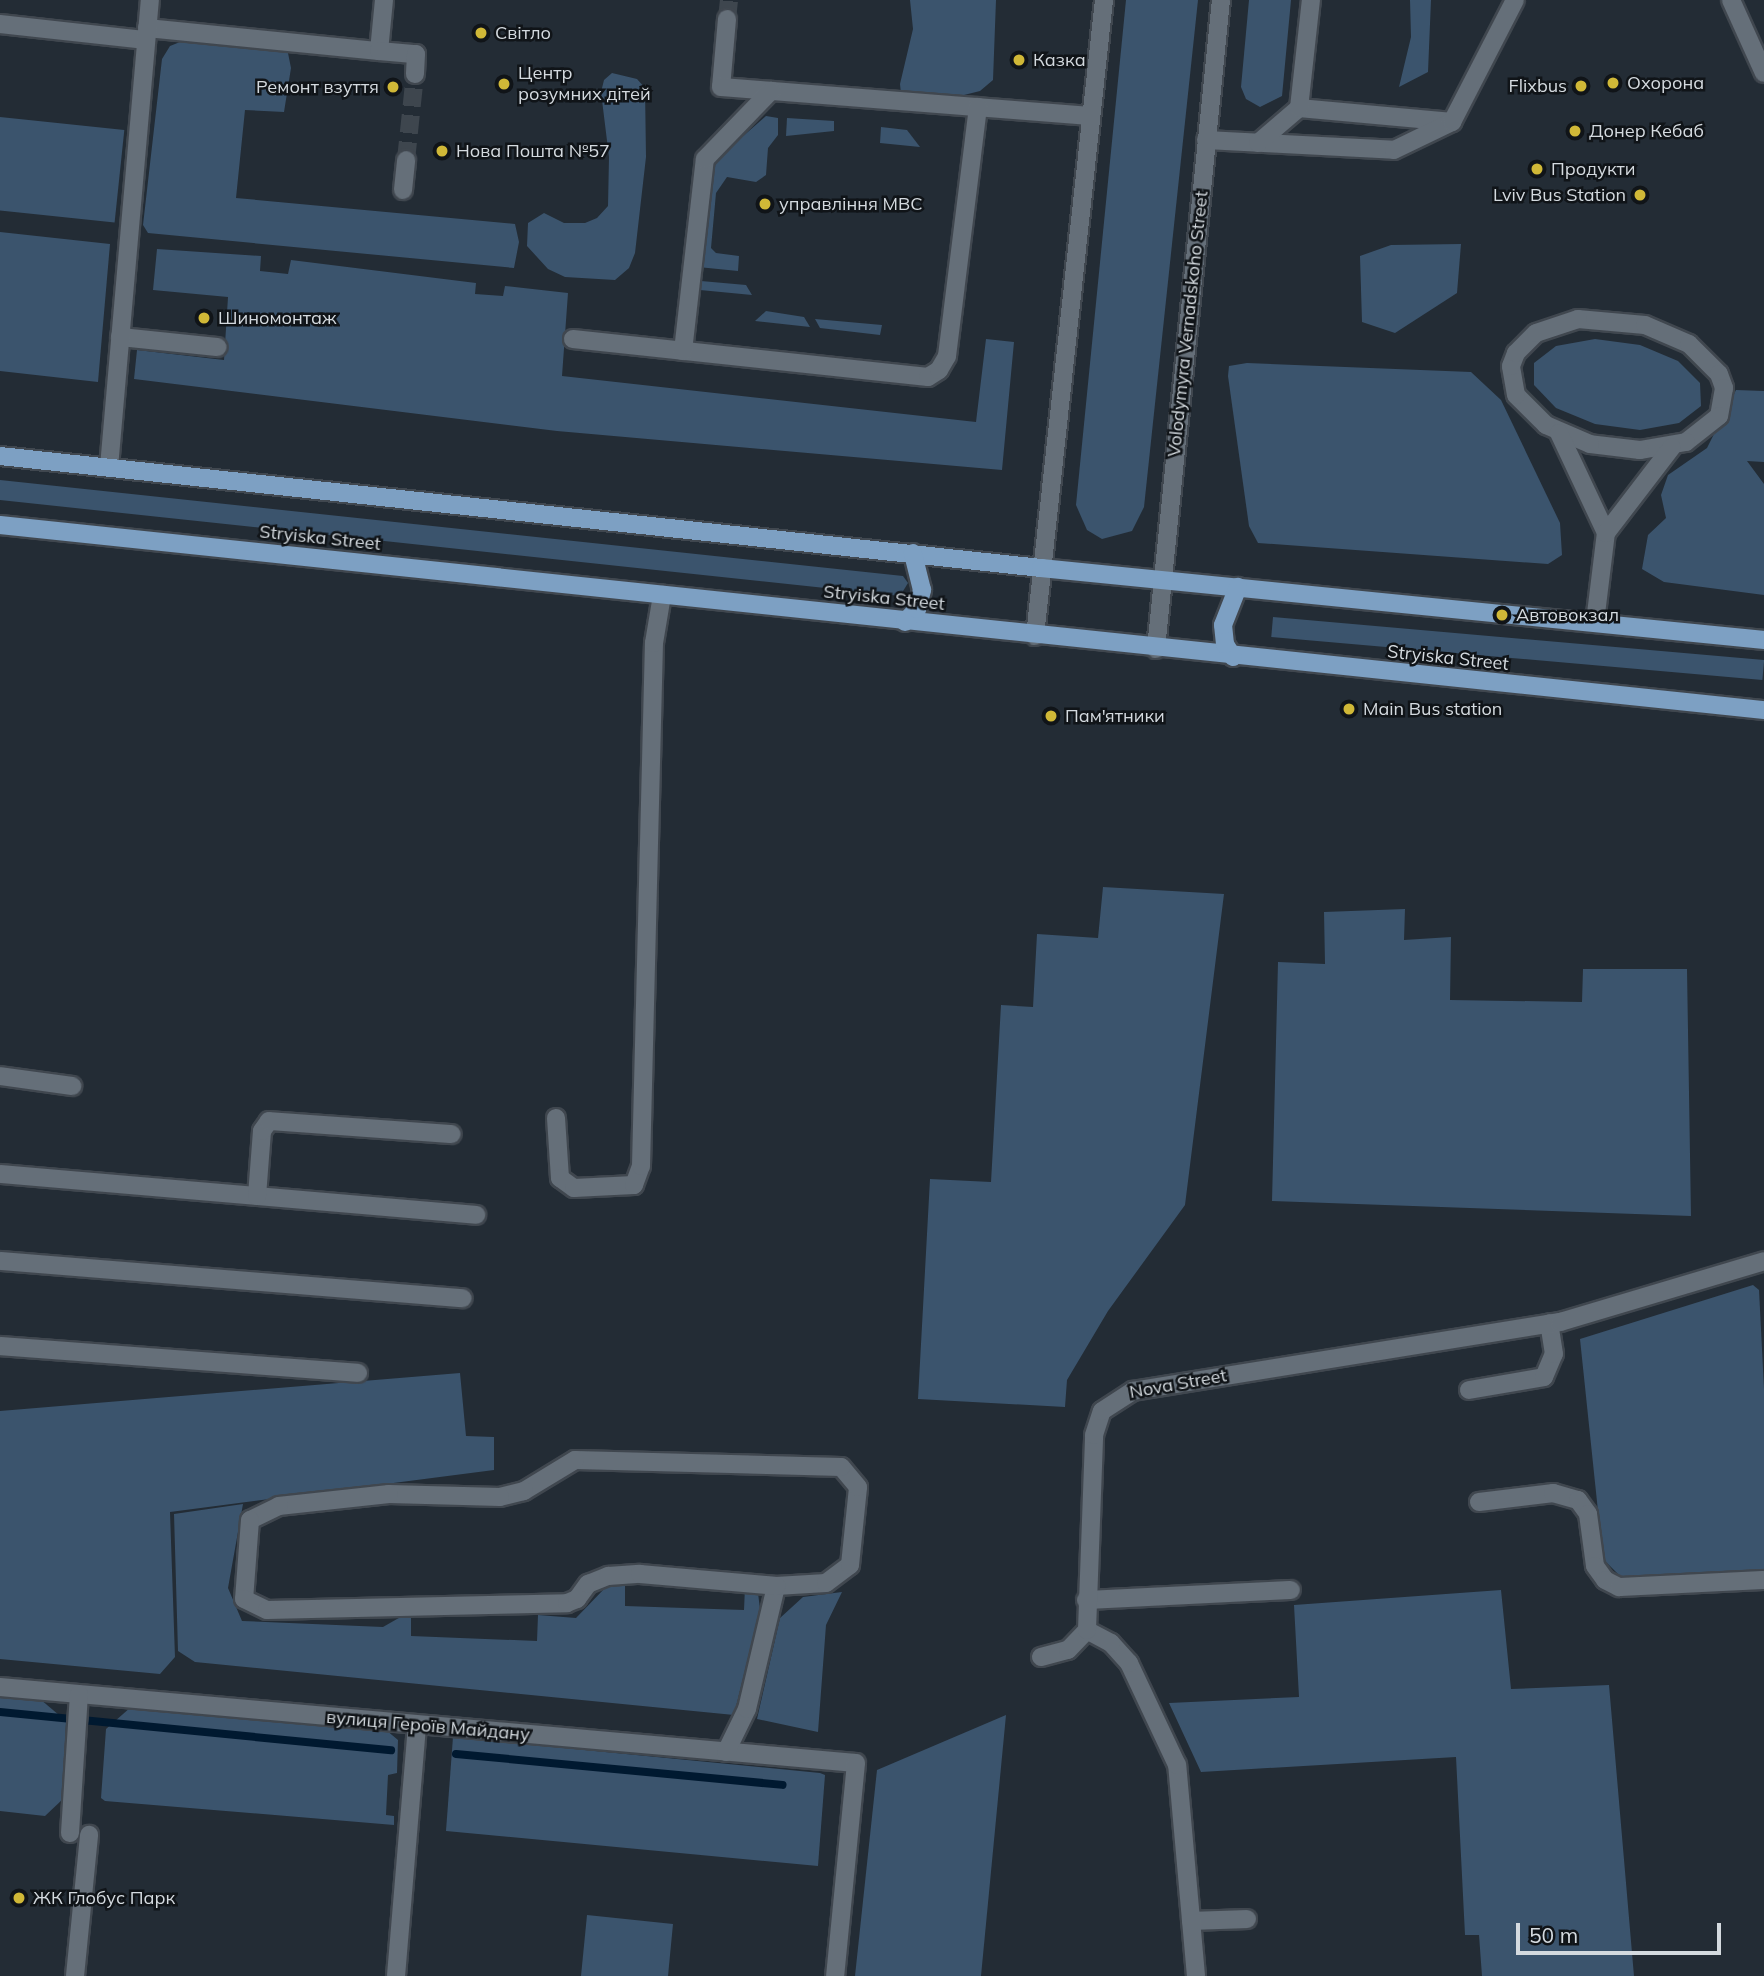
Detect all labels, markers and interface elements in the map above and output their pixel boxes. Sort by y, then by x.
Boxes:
place label: Світло [495,22,551,44]
marker: Світло [473,25,489,41]
place label: Казка [1033,49,1086,71]
marker: Казка [1011,52,1027,68]
place label: Центр розумних дітей [518,63,651,106]
place label: Охорона [1627,72,1704,94]
place label: Flixbus [1509,75,1567,97]
marker: Охорона [1605,75,1621,91]
place label: Ремонт взуття [256,76,379,98]
marker: Центр розумних дітей [496,76,512,92]
marker: Flixbus [1573,78,1589,94]
marker: Ремонт взуття [385,79,401,95]
place label: Донер Кебаб [1589,120,1704,142]
marker: Донер Кебаб [1567,123,1583,139]
place label: Нова Пошта №57 [456,140,610,162]
marker: Нова Пошта №57 [434,143,450,159]
place label: Продукти [1551,158,1635,180]
marker: Продукти [1529,161,1545,177]
place label: Lviv Bus Station [1493,184,1626,206]
marker: Lviv Bus Station [1632,187,1648,203]
street label: Volodymyra Vernadskoho Street [1163,190,1213,458]
place label: управління МВС [779,193,923,215]
marker: управління МВС [757,196,773,212]
place label: Шиномонтаж [218,307,336,329]
marker: Шиномонтаж [196,310,212,326]
street label: Stryiska Street [258,521,382,555]
street label: Stryiska Street [822,581,946,615]
place label: Автовокзал [1516,604,1619,626]
marker: Автовокзал [1494,607,1510,623]
street label: Stryiska Street [1386,641,1510,675]
place label: Main Bus station [1363,698,1502,720]
marker: Main Bus station [1341,701,1357,717]
place label: Пам'ятники [1065,705,1165,727]
marker: Пам'ятники [1043,708,1059,724]
street label: Nova Street [1128,1365,1228,1403]
street label: вулиця Героїв Майдану [325,1706,531,1746]
place label: ЖК Глобус Парк [33,1887,175,1909]
marker: ЖК Глобус Парк [11,1890,27,1906]
scale bar [1519,1910,1724,1954]
text: 50 m [1529,1922,1578,1948]

